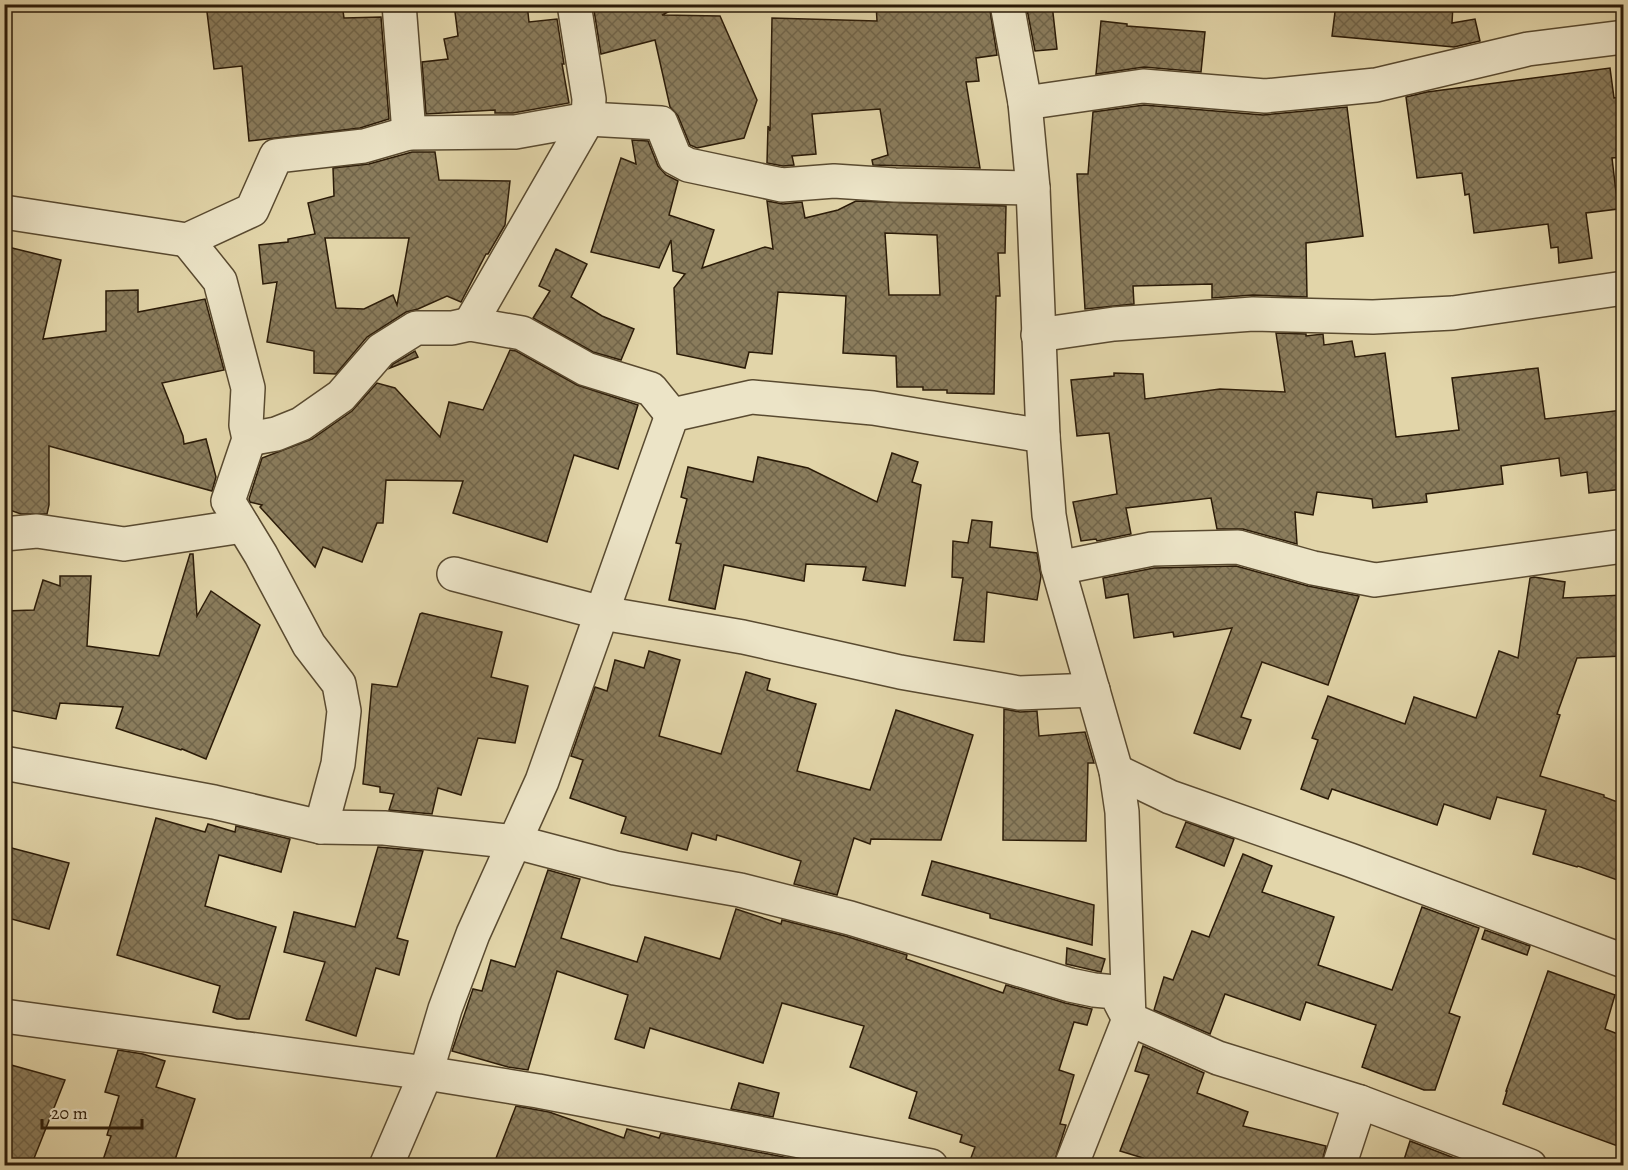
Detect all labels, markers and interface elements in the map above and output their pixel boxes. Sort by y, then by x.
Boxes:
scale bar [42,1092,142,1130]
text: 20 m [51,1101,88,1125]

